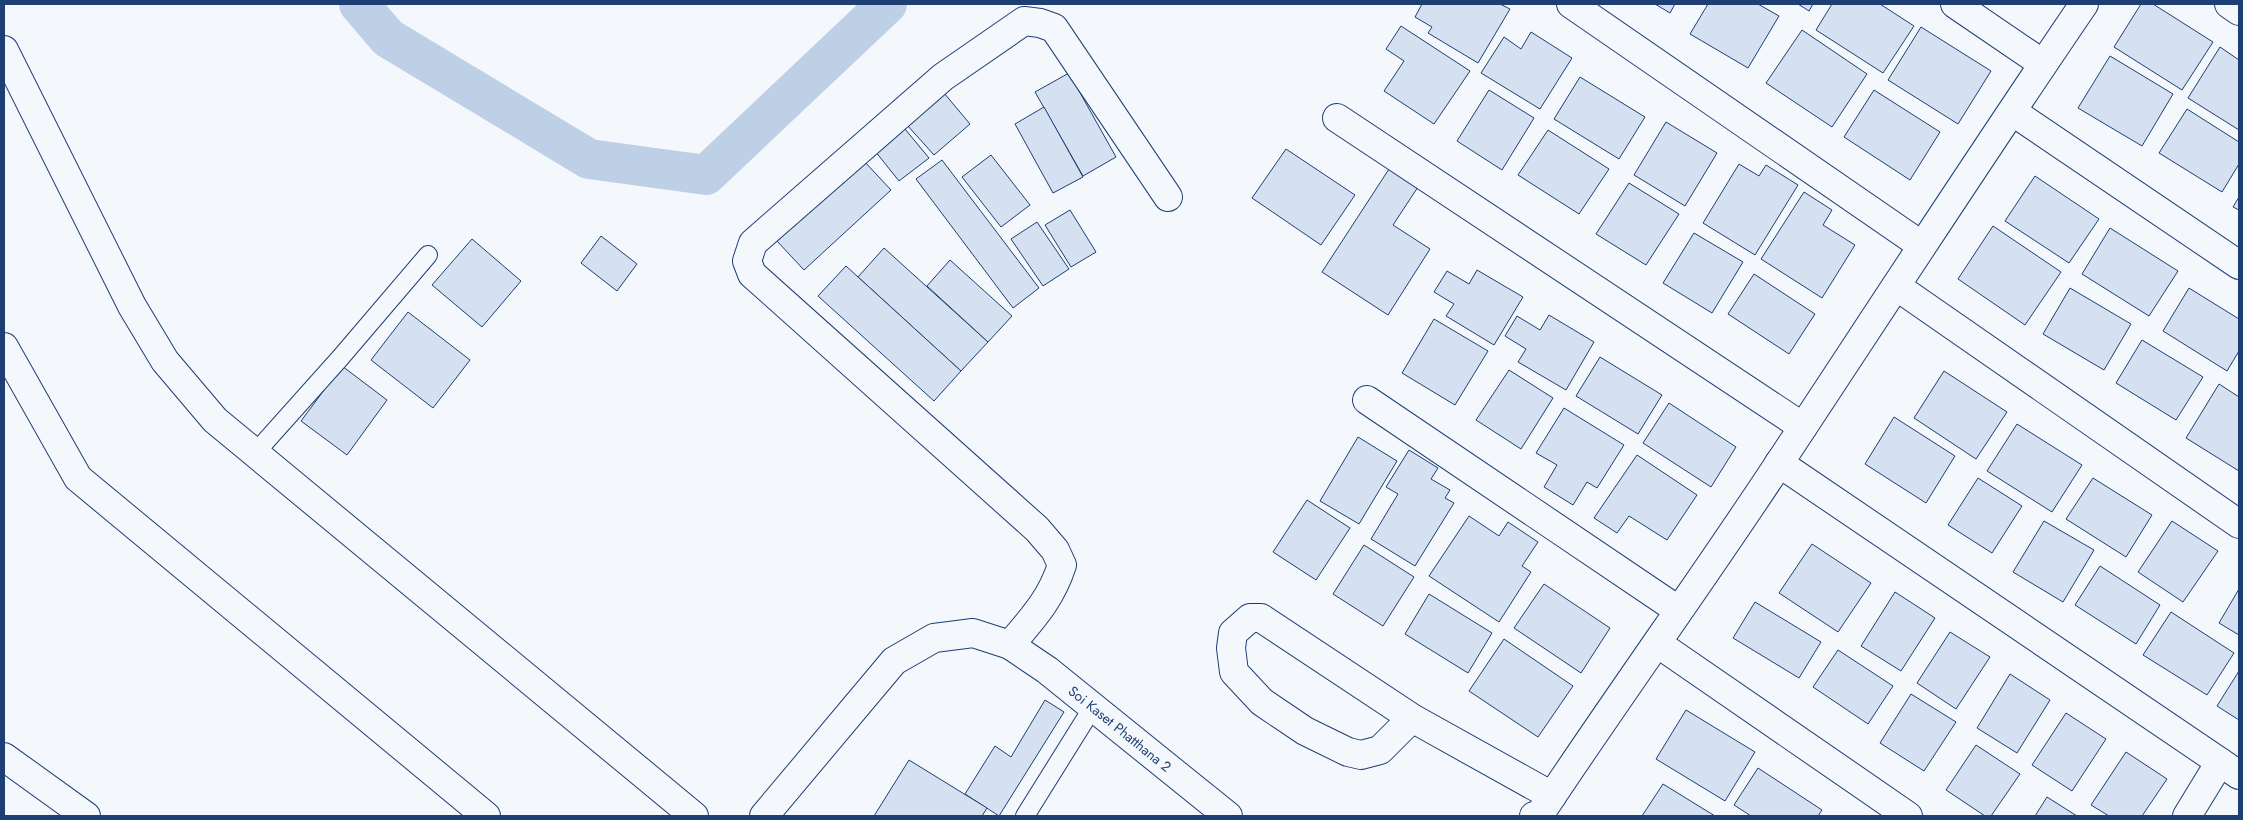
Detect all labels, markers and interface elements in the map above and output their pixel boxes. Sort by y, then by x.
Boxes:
street label: Soi Kaset Phatthana 2 [1064,681,1176,777]

